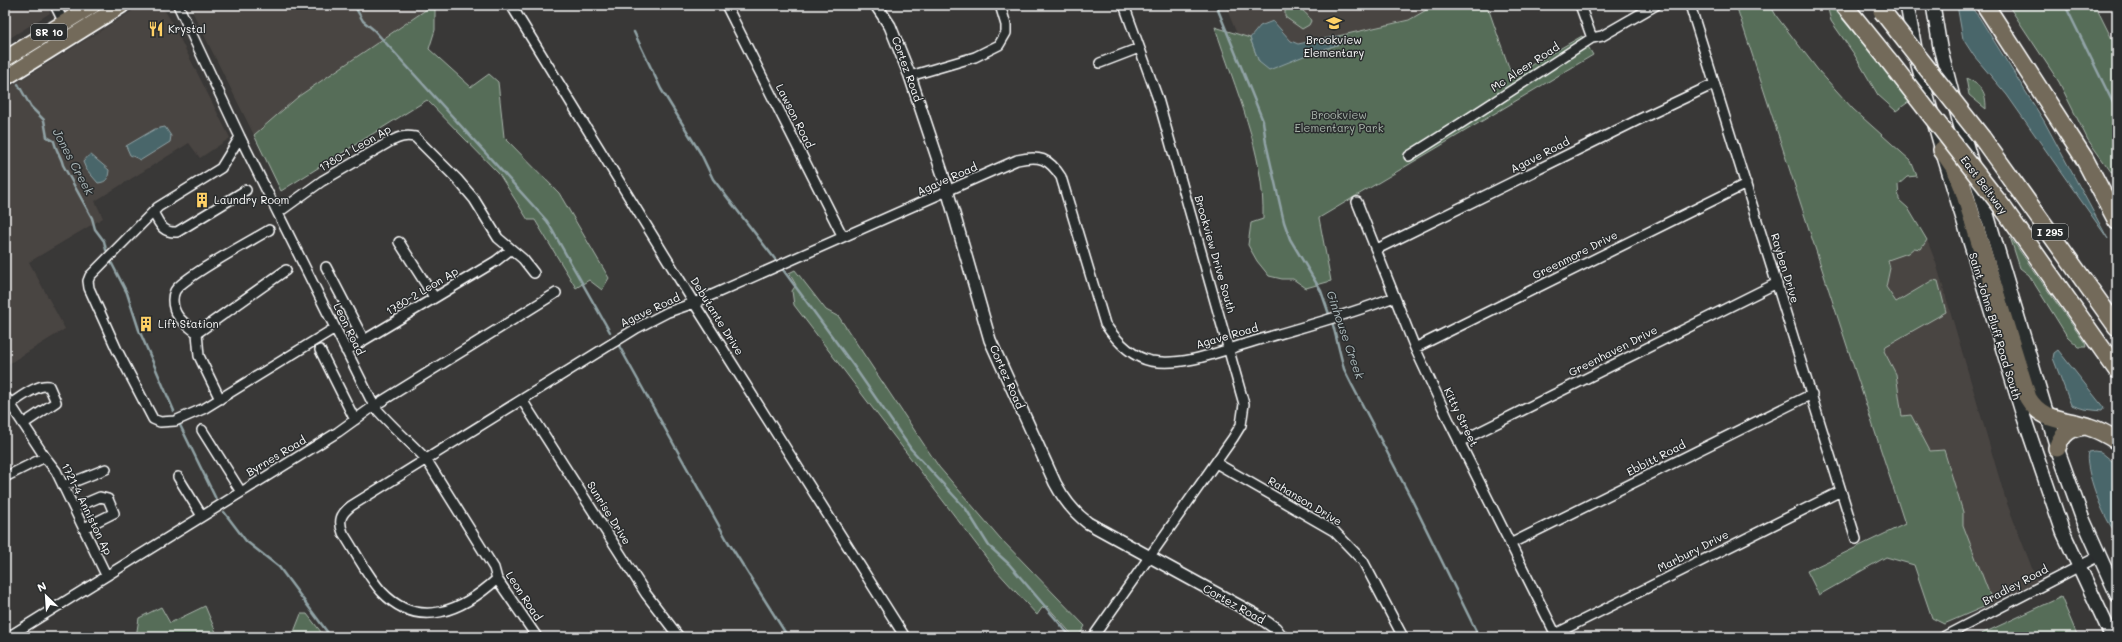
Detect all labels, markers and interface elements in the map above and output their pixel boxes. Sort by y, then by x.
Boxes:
school or university icon: Brookview Elementary [1325,14,1343,32]
restaurant icon: Krystal [147,20,165,38]
place label: Krystal [168,21,206,36]
road number: SR 10 [31,24,67,40]
place label: Brookview Elementary [1304,32,1365,60]
street label: Cortez Road [889,34,926,104]
street label: Mc Aleer Road [1487,39,1562,94]
street label: Lawson Road [773,81,818,150]
park label: Brookview Elementary Park [1295,107,1384,135]
street label: 1780-1 Leon Ap [316,121,394,174]
water label: Jones Creek [50,125,98,198]
street label: Agave Road [1508,133,1572,176]
street label: East Beltway [1958,153,2011,217]
street label: Agave Road [914,159,979,198]
building icon: Laundry Room [193,191,211,209]
place label: Laundry Room [214,192,289,207]
street label: Brookview Drive South [1192,193,1239,314]
road number: I 295 [2032,224,2068,240]
street label: Greenmore Drive [1530,227,1620,282]
street label: Rayben Drive [1768,231,1803,305]
street label: Saint Johns Bluff Road South [1966,251,2025,401]
street label: 1780-2 Leon Ap [383,263,461,318]
street label: Debutante Drive [687,274,748,358]
water label: Ginhouse Creek [1323,288,1369,382]
street label: Agave Road [617,289,682,330]
street label: Leon Road [330,300,369,357]
building icon: Lift Station [137,315,155,333]
place label: Lift Station [158,316,219,331]
street label: Agave Road [1194,319,1260,352]
street label: Greenhaven Drive [1566,322,1660,379]
street label: Cortez Road [987,342,1028,411]
street label: Kitty Street [1441,385,1482,449]
street label: Byrnes Road [243,432,308,479]
street label: Ebbitt Road [1624,436,1688,479]
street label: 1721-4 Anniston Ap [59,460,116,557]
street label: Rahanson Drive [1266,473,1345,529]
street label: Sunrise Drive [584,478,635,547]
street label: Marbury Drive [1655,526,1731,575]
street label: Bradley Road [1979,561,2050,608]
street label: Leon Road [503,568,546,623]
north arrow [26,576,66,616]
text: N [35,578,49,595]
street label: Cortez Road [1201,580,1268,627]

